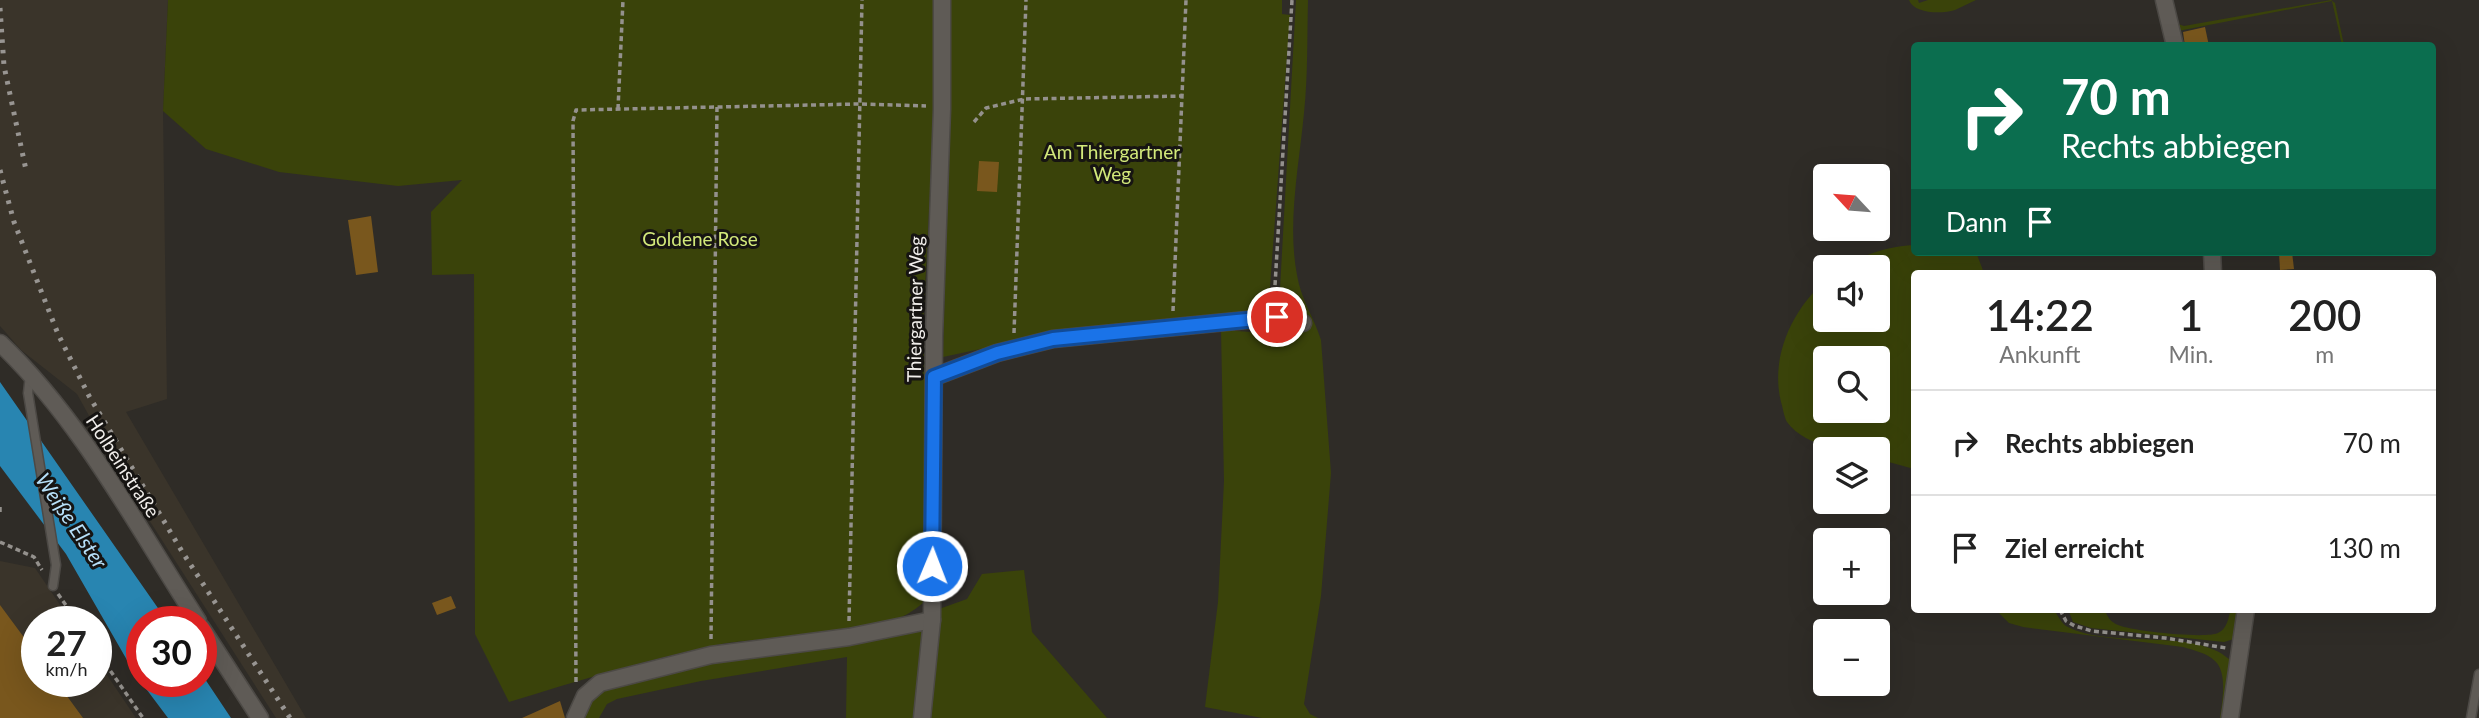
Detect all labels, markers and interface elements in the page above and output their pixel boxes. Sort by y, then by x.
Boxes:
text: 70 m [2061,67,2171,125]
icon: right [1946,70,2037,161]
text: Rechts abbiegen [2061,126,2291,165]
park label: Am Thiergartner Weg [1044,140,1180,185]
north arrow [1813,164,1890,242]
map controls [1813,164,1890,696]
icon: arrive [2021,203,2059,241]
text: Dann [1946,206,2007,238]
park label: Goldene Rose [642,227,758,250]
street label: Thiergartner Weg [902,236,927,382]
button: sound [1813,255,1890,332]
pin [1247,287,1307,347]
text: 14:22 [1986,290,2094,340]
text: 1 [2179,290,2203,340]
text: 200 [2288,290,2361,340]
icon: arrive [1258,298,1296,336]
text: Ankunft [1999,340,2080,368]
text: Min. [2169,340,2213,368]
text: m [2315,340,2334,368]
button: search [1813,346,1890,423]
street label: Holbeinstraße [82,410,165,521]
icon: right [1946,424,1984,462]
text: Rechts abbiegen [2005,427,2194,459]
text: 70 m [2343,427,2401,459]
button: layers [1813,437,1890,514]
water label: Weiße Elster [31,468,114,573]
button: + [1813,528,1890,605]
position arrow [895,529,969,603]
icon: arrive [1946,529,1984,567]
text: Ziel erreicht [2005,532,2144,564]
text: 130 m [2328,532,2401,564]
speed limit sign: 30 [126,606,217,697]
button: − [1813,619,1890,696]
text: 27 [46,621,87,663]
text: km/h [45,658,88,680]

